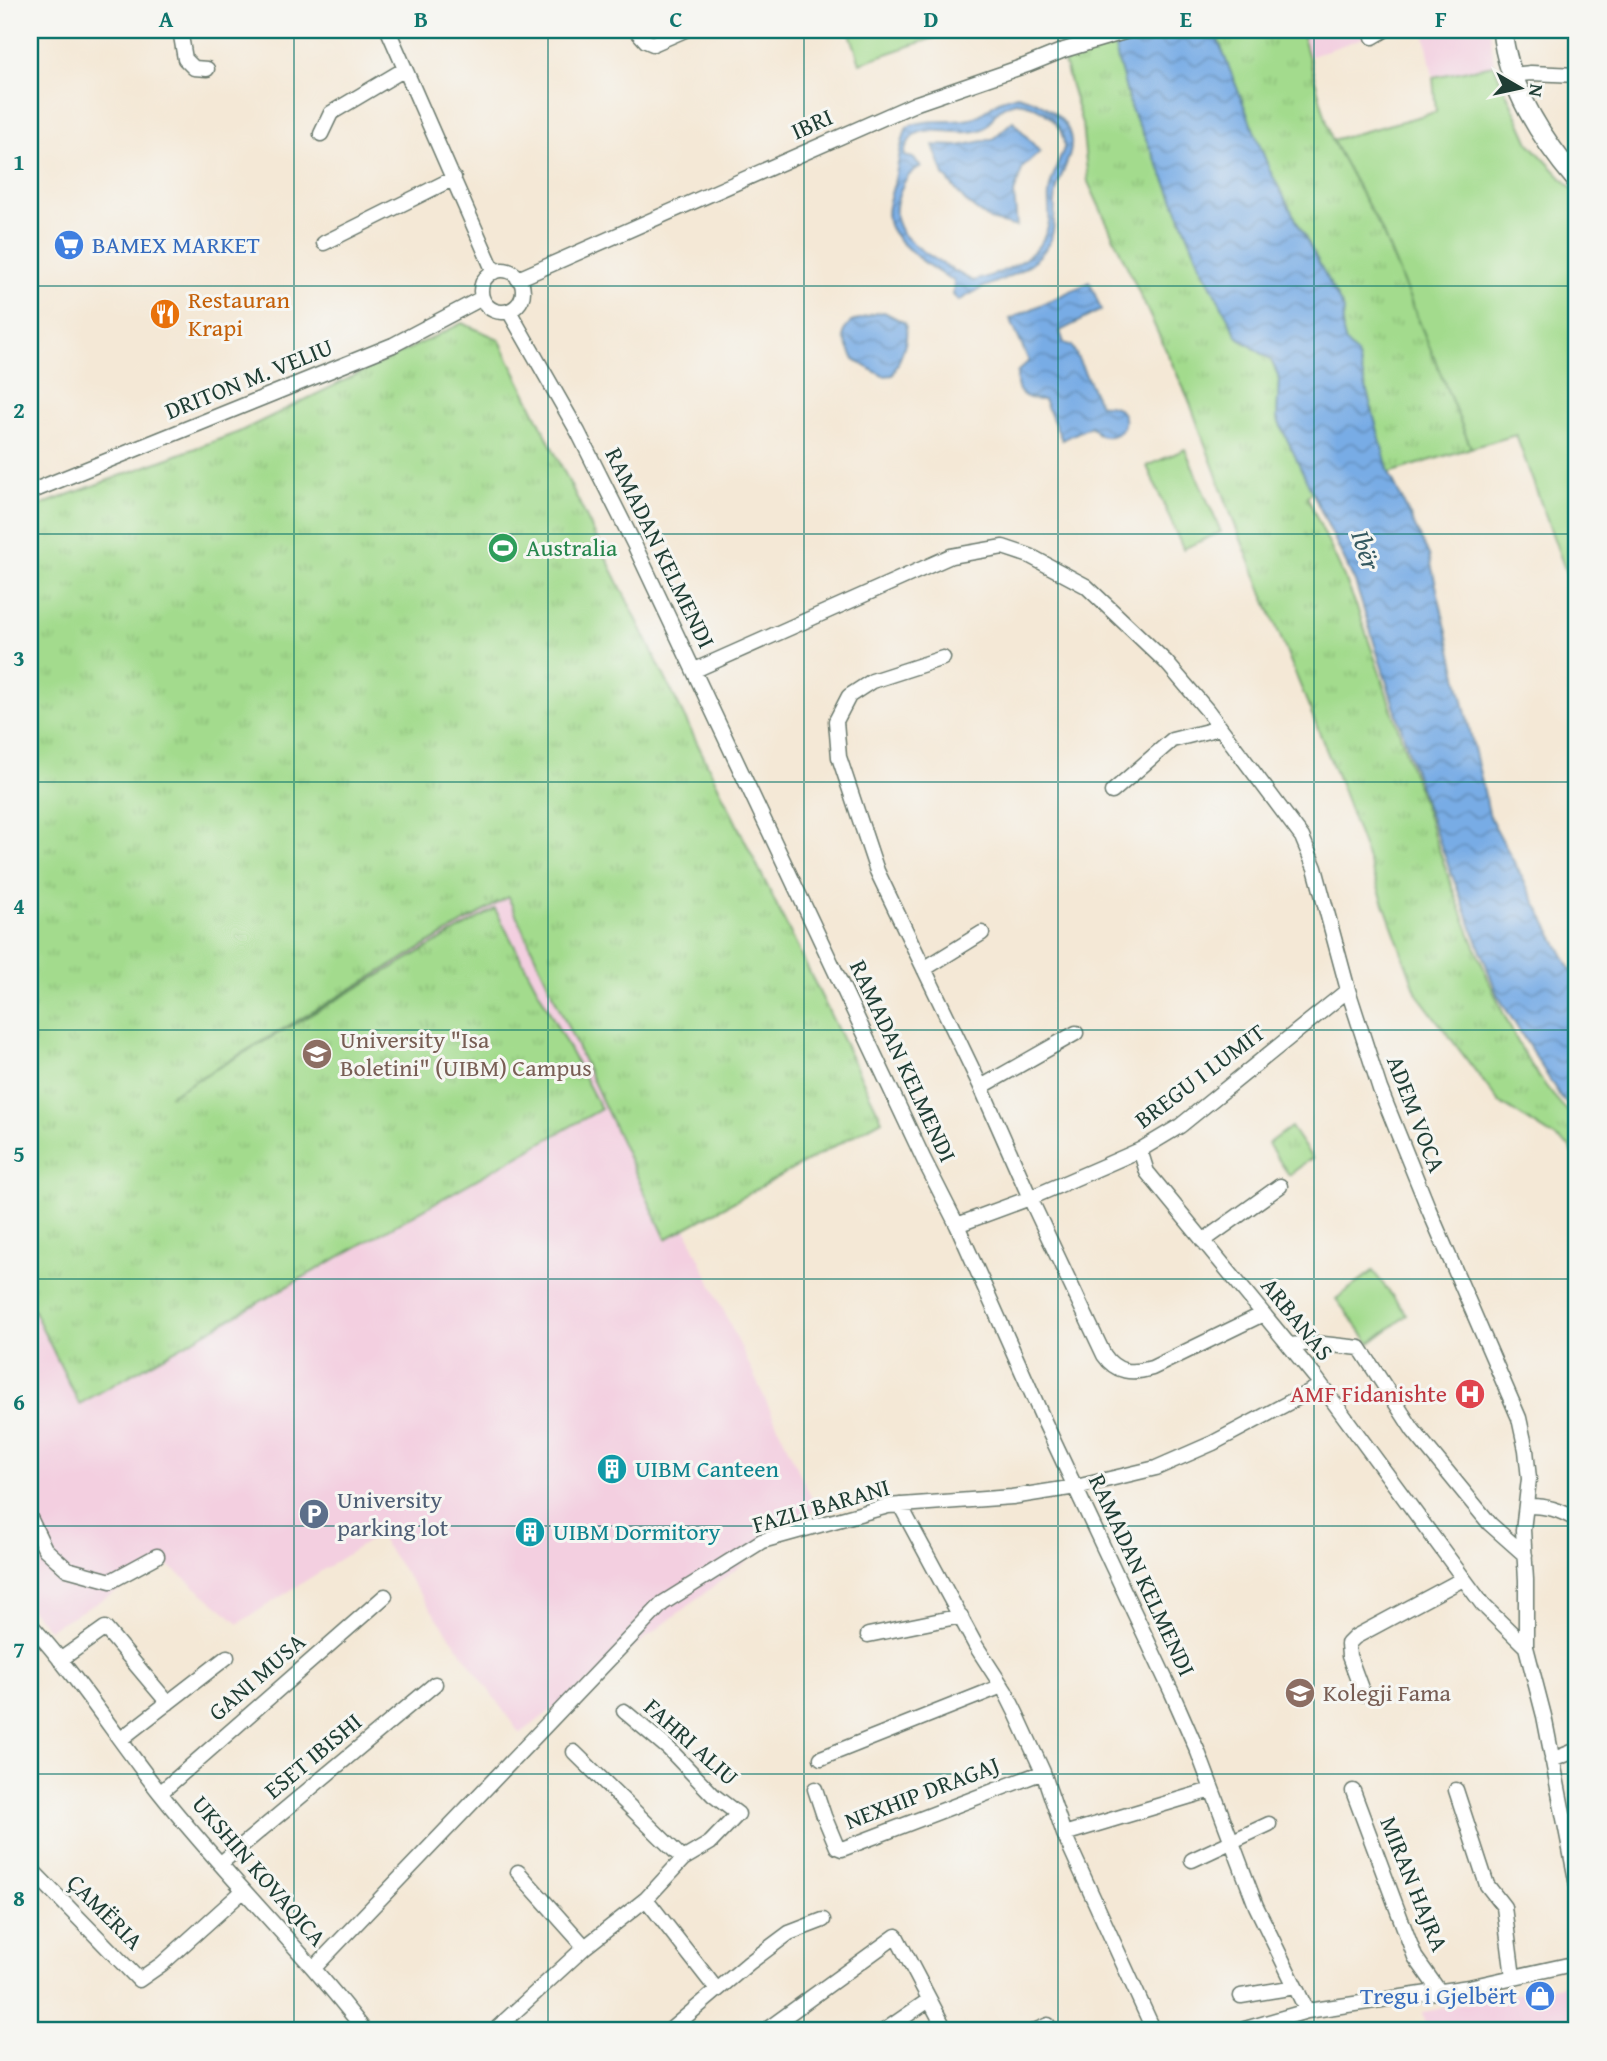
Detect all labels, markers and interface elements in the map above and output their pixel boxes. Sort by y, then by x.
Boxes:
text: A [159,2,174,35]
text: B [414,2,428,35]
text: C [669,2,683,35]
text: D [924,2,939,35]
text: E [1180,2,1192,35]
text: F [1435,2,1447,35]
north arrow [1484,52,1554,122]
text: N [1522,82,1552,99]
street label: IBRI [785,99,838,148]
text: 1 [13,145,25,178]
place label: BAMEX MARKET [92,227,260,262]
supermarket icon: BAMEX MARKET [52,228,86,262]
place label: Restauran Krapi [188,282,290,345]
restaurant icon: Restauran Krapi [148,297,182,331]
street label: DRITON M. VELIU [160,329,338,428]
text: 2 [13,393,25,426]
street label: RAMADAN KELMENDI [597,441,724,654]
water label: Ibër [1342,525,1392,576]
place label: Australia [526,530,618,565]
sports icon: Australia [486,531,520,565]
text: 3 [13,641,25,674]
text: 4 [13,889,25,922]
street label: RAMADAN KELMENDI [841,954,966,1168]
street label: BREGU I LUMIT [1127,1015,1272,1136]
place label: University "Isa Boletini" (UIBM) Campus [340,1022,592,1085]
school or university icon: University "Isa Boletini" (UIBM) Campus [300,1037,334,1071]
street label: ADEM VOCA [1378,1050,1455,1178]
text: 5 [13,1137,25,1170]
street label: ARBANAS [1253,1269,1342,1368]
place label: AMF Fidanishte [1290,1376,1447,1411]
hospital icon: AMF Fidanishte [1453,1377,1487,1411]
text: 6 [13,1385,25,1418]
place label: UIBM Canteen [635,1451,780,1486]
building icon: UIBM Canteen [595,1452,629,1486]
street label: RAMADAN KELMENDI [1080,1468,1205,1682]
street label: FAZLI BARANI [748,1469,894,1542]
place label: University parking lot [337,1482,449,1545]
parking icon: University parking lot [297,1497,331,1531]
place label: UIBM Dormitory [553,1514,720,1549]
building icon: UIBM Dormitory [513,1515,547,1549]
street label: GANI MUSA [200,1624,313,1729]
text: 7 [13,1633,25,1666]
place label: Kolegji Fama [1323,1675,1452,1710]
school or university icon: Kolegji Fama [1283,1676,1317,1710]
street label: FAHRI ALIU [636,1690,746,1794]
street label: ESET IBISHI [256,1704,369,1807]
street label: NEXHIP DRAGAJ [839,1747,1004,1838]
street label: UKSHIN KOVAQICA [184,1788,335,1954]
street label: MIRAN HAJRA [1371,1811,1458,1957]
street label: ÇAMËRIA [59,1866,152,1958]
text: 8 [13,1881,25,1914]
place label: Tregu i Gjelbërt [1360,1978,1518,2013]
shop icon: Tregu i Gjelbërt [1523,1979,1557,2013]

